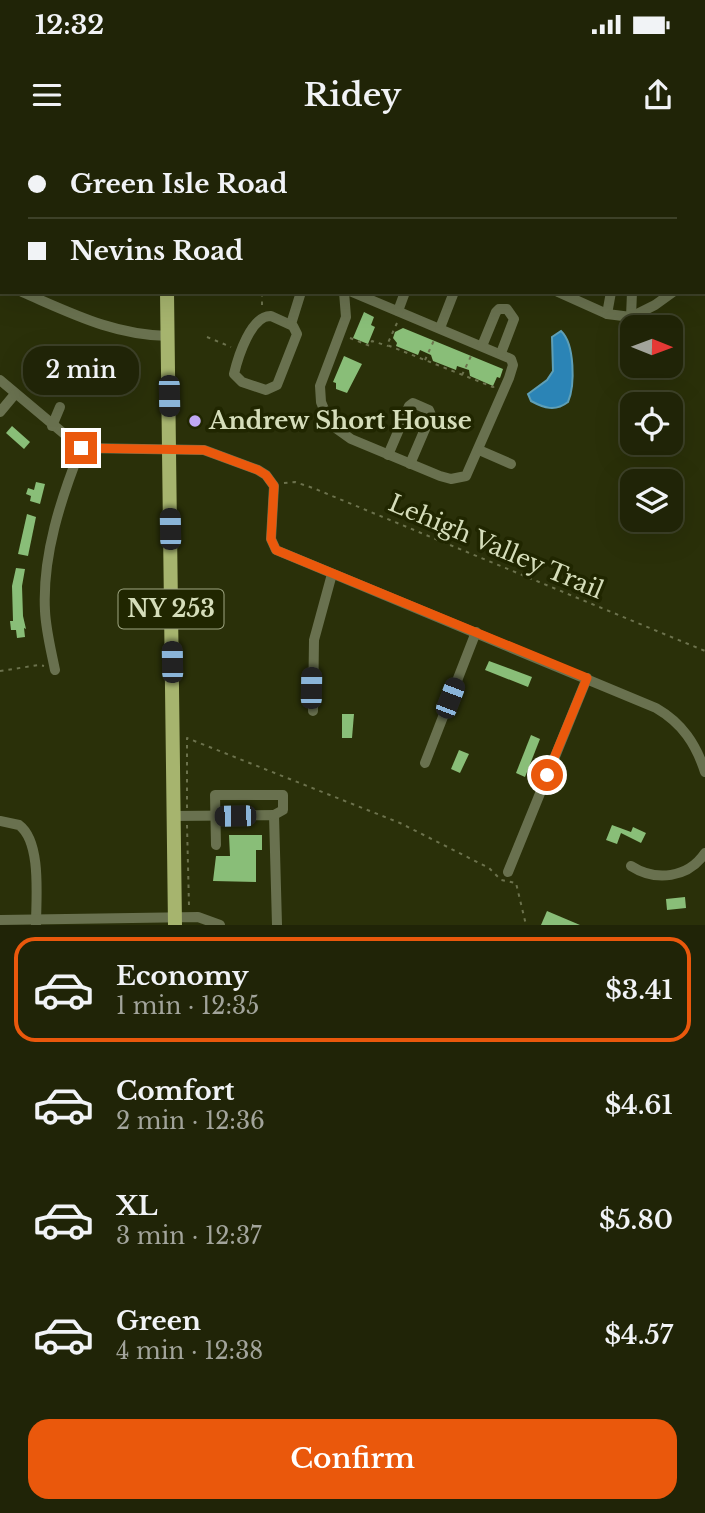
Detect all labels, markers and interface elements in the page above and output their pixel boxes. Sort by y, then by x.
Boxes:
text: 12:32 [35,9,104,41]
text: Ridey [304,75,401,115]
icon: menu [28,76,66,114]
icon: share [639,76,677,114]
text: Green Isle Road [70,168,288,200]
text: Nevins Road [70,235,243,267]
north arrow [620,315,682,378]
map controls [620,315,683,532]
callout: 2 min [23,346,139,396]
text: 2 min [46,356,116,384]
car [159,375,180,417]
button: locate [620,392,683,455]
place label: Andrew Short House [208,406,472,435]
marker: Andrew Short House [187,413,203,429]
route end [65,432,97,464]
button: layers [620,469,683,532]
street label: Lehigh Valley Trail [384,488,608,605]
car [160,508,181,550]
road number: NY 253 [118,589,224,629]
car [162,641,183,683]
car [301,667,322,709]
car [433,675,468,721]
route start [531,759,563,791]
car [214,805,257,827]
icon: car [32,958,95,1021]
text: Economy [116,960,249,992]
text: $3.41 [605,974,673,1006]
text: 1 min · 12:35 [116,992,259,1020]
icon: car [32,1073,95,1136]
text: Comfort [116,1075,234,1107]
text: $4.61 [605,1089,673,1121]
text: 2 min · 12:36 [116,1107,265,1135]
icon: car [32,1188,95,1251]
text: XL [116,1190,158,1222]
text: $5.80 [599,1204,673,1236]
text: 3 min · 12:37 [116,1222,262,1250]
icon: car [32,1303,95,1366]
text: Green [116,1305,201,1337]
text: $4.57 [604,1319,673,1351]
text: 4 min · 12:38 [116,1337,263,1365]
button: Confirm [28,1419,677,1499]

